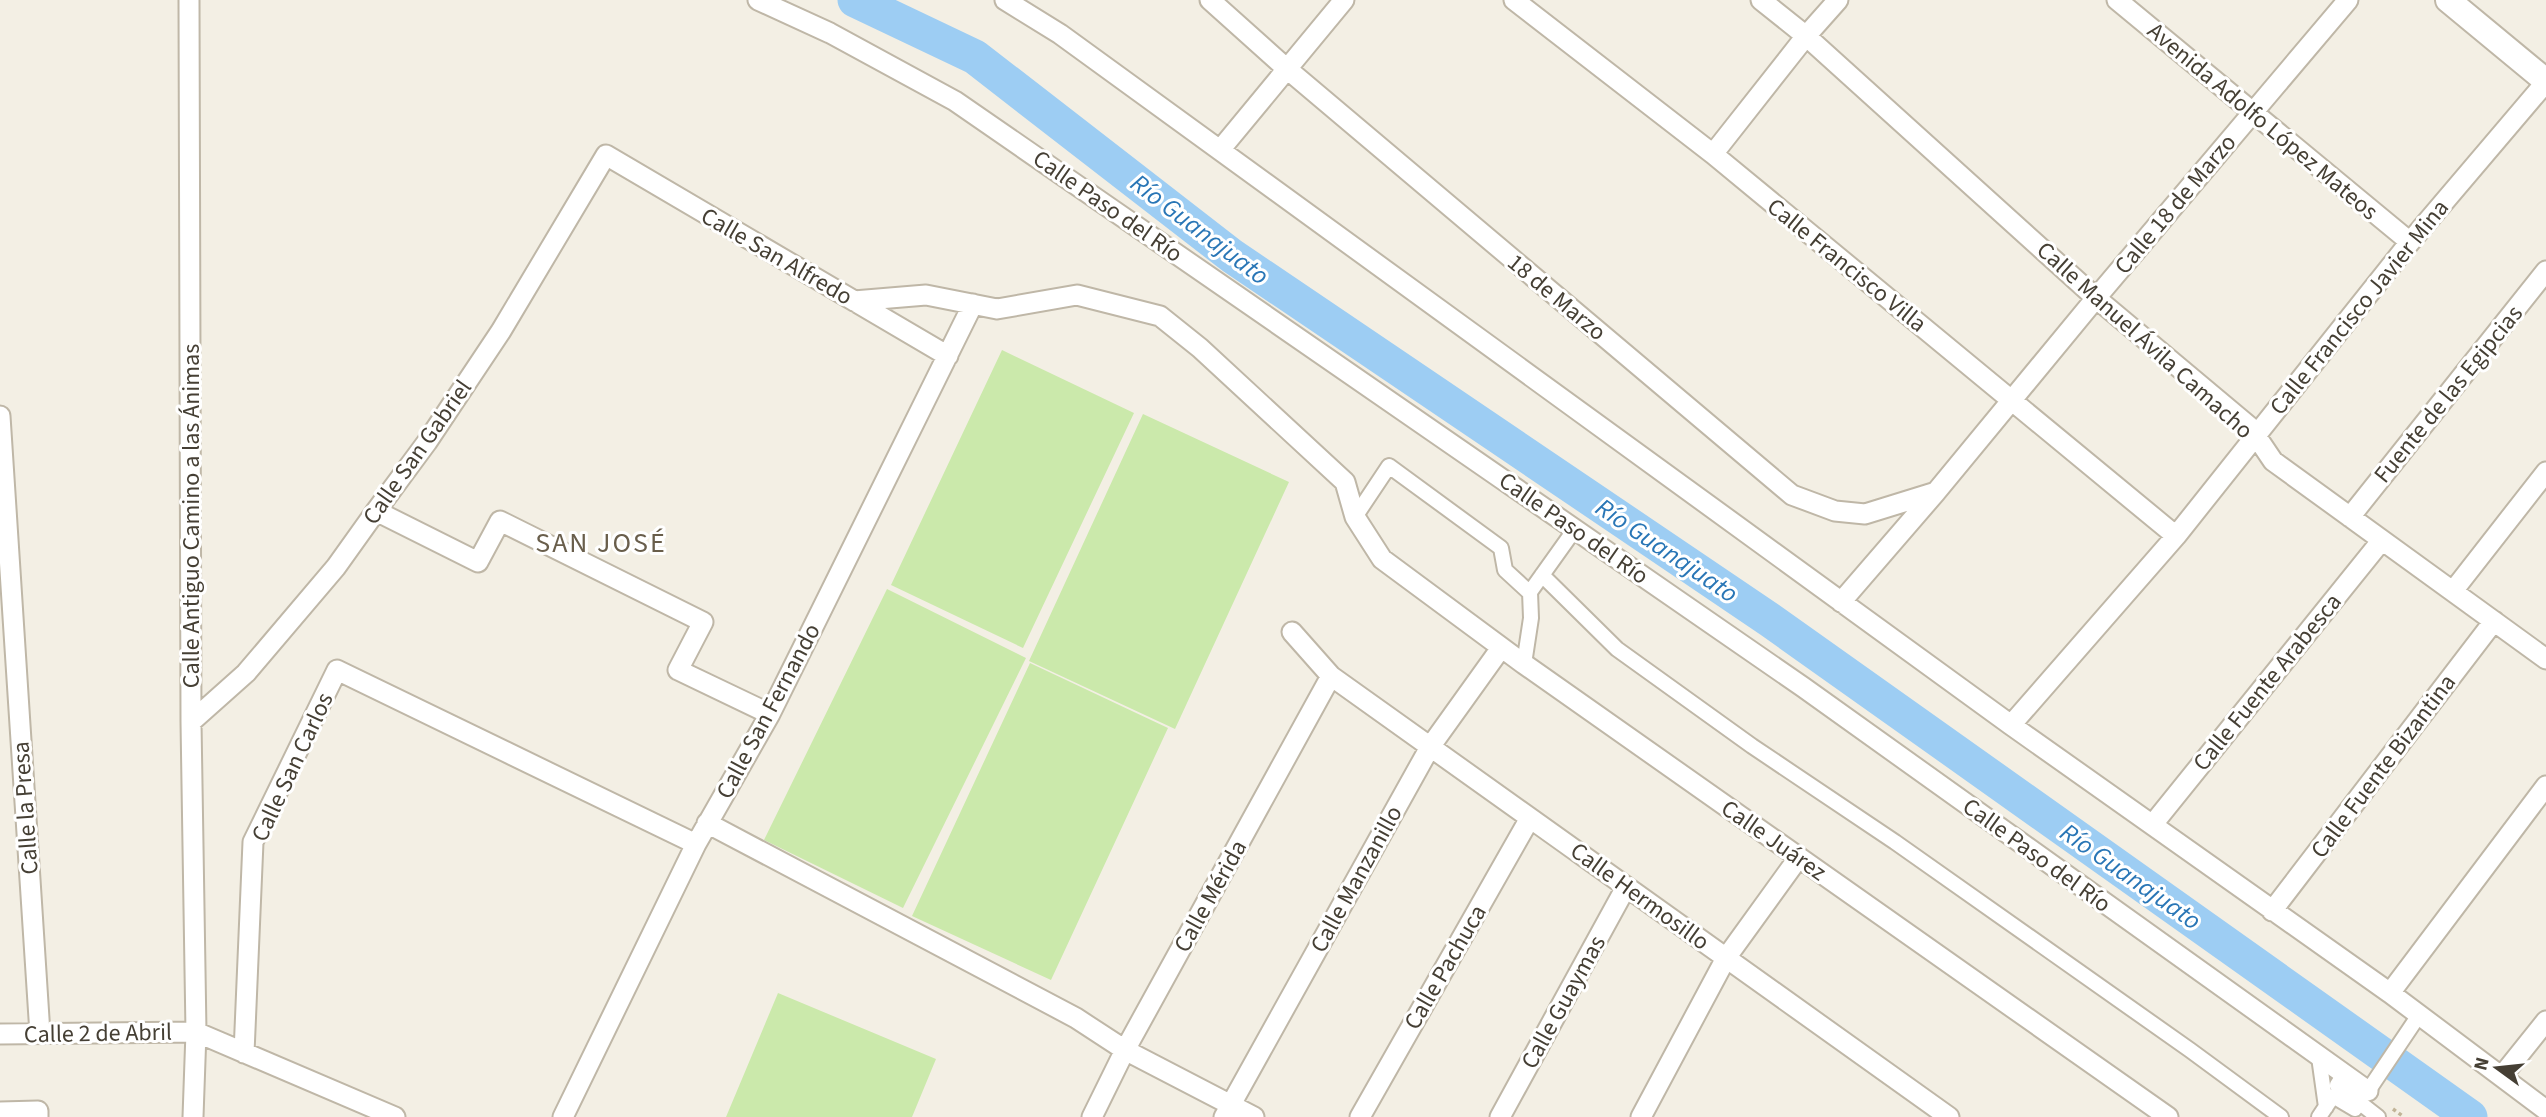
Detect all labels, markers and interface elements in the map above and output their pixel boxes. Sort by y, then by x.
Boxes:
street label: Avenida Adolfo López Mateos [2140,14,2386,229]
street label: Calle 18 de Marzo [2106,126,2245,282]
street label: Calle Paso del Río [1026,142,1190,271]
water label: Río Guanajuato [1123,165,1277,294]
street label: Calle Francisco Villa [1759,190,1934,341]
street label: Calle Francisco Javier Mina [2261,192,2457,423]
street label: Calle San Alfredo [694,199,859,314]
street label: Calle Manuel Ávila Camacho [2029,233,2261,447]
street label: 18 de Marzo [1500,246,1614,349]
street label: Fuente de las Egipcias [2366,298,2531,491]
street label: Calle Antiguo Camino a las Ánimas [174,344,209,688]
street label: Calle San Gabriel [354,373,481,532]
street label: Calle Paso del Río [1492,464,1656,593]
water label: Río Guanajuato [1588,489,1745,612]
district label: SAN JOSÉ [535,523,667,563]
street label: Calle Fuente Arabesca [2185,586,2350,779]
street label: Calle San Fernando [707,617,829,805]
street label: Calle Fuente Bizantina [2302,667,2464,866]
street label: Calle San Carlos [243,687,342,847]
street label: Calle la Presa [3,740,48,876]
street label: Calle Paso del Río [1955,790,2118,921]
street label: Calle Juárez [1714,791,1834,890]
street label: Calle Manzanillo [1302,799,1411,959]
water label: Río Guanajuato [2053,814,2209,939]
street label: Calle Mérida [1165,834,1256,959]
street label: Calle Hermosillo [1563,834,1717,959]
street label: Calle Pachuca [1395,898,1495,1036]
street label: Calle Guaymas [1512,929,1615,1075]
street label: Calle 2 de Abril [24,1015,172,1052]
north arrow [2462,1033,2532,1103]
text: N [2467,1054,2497,1074]

